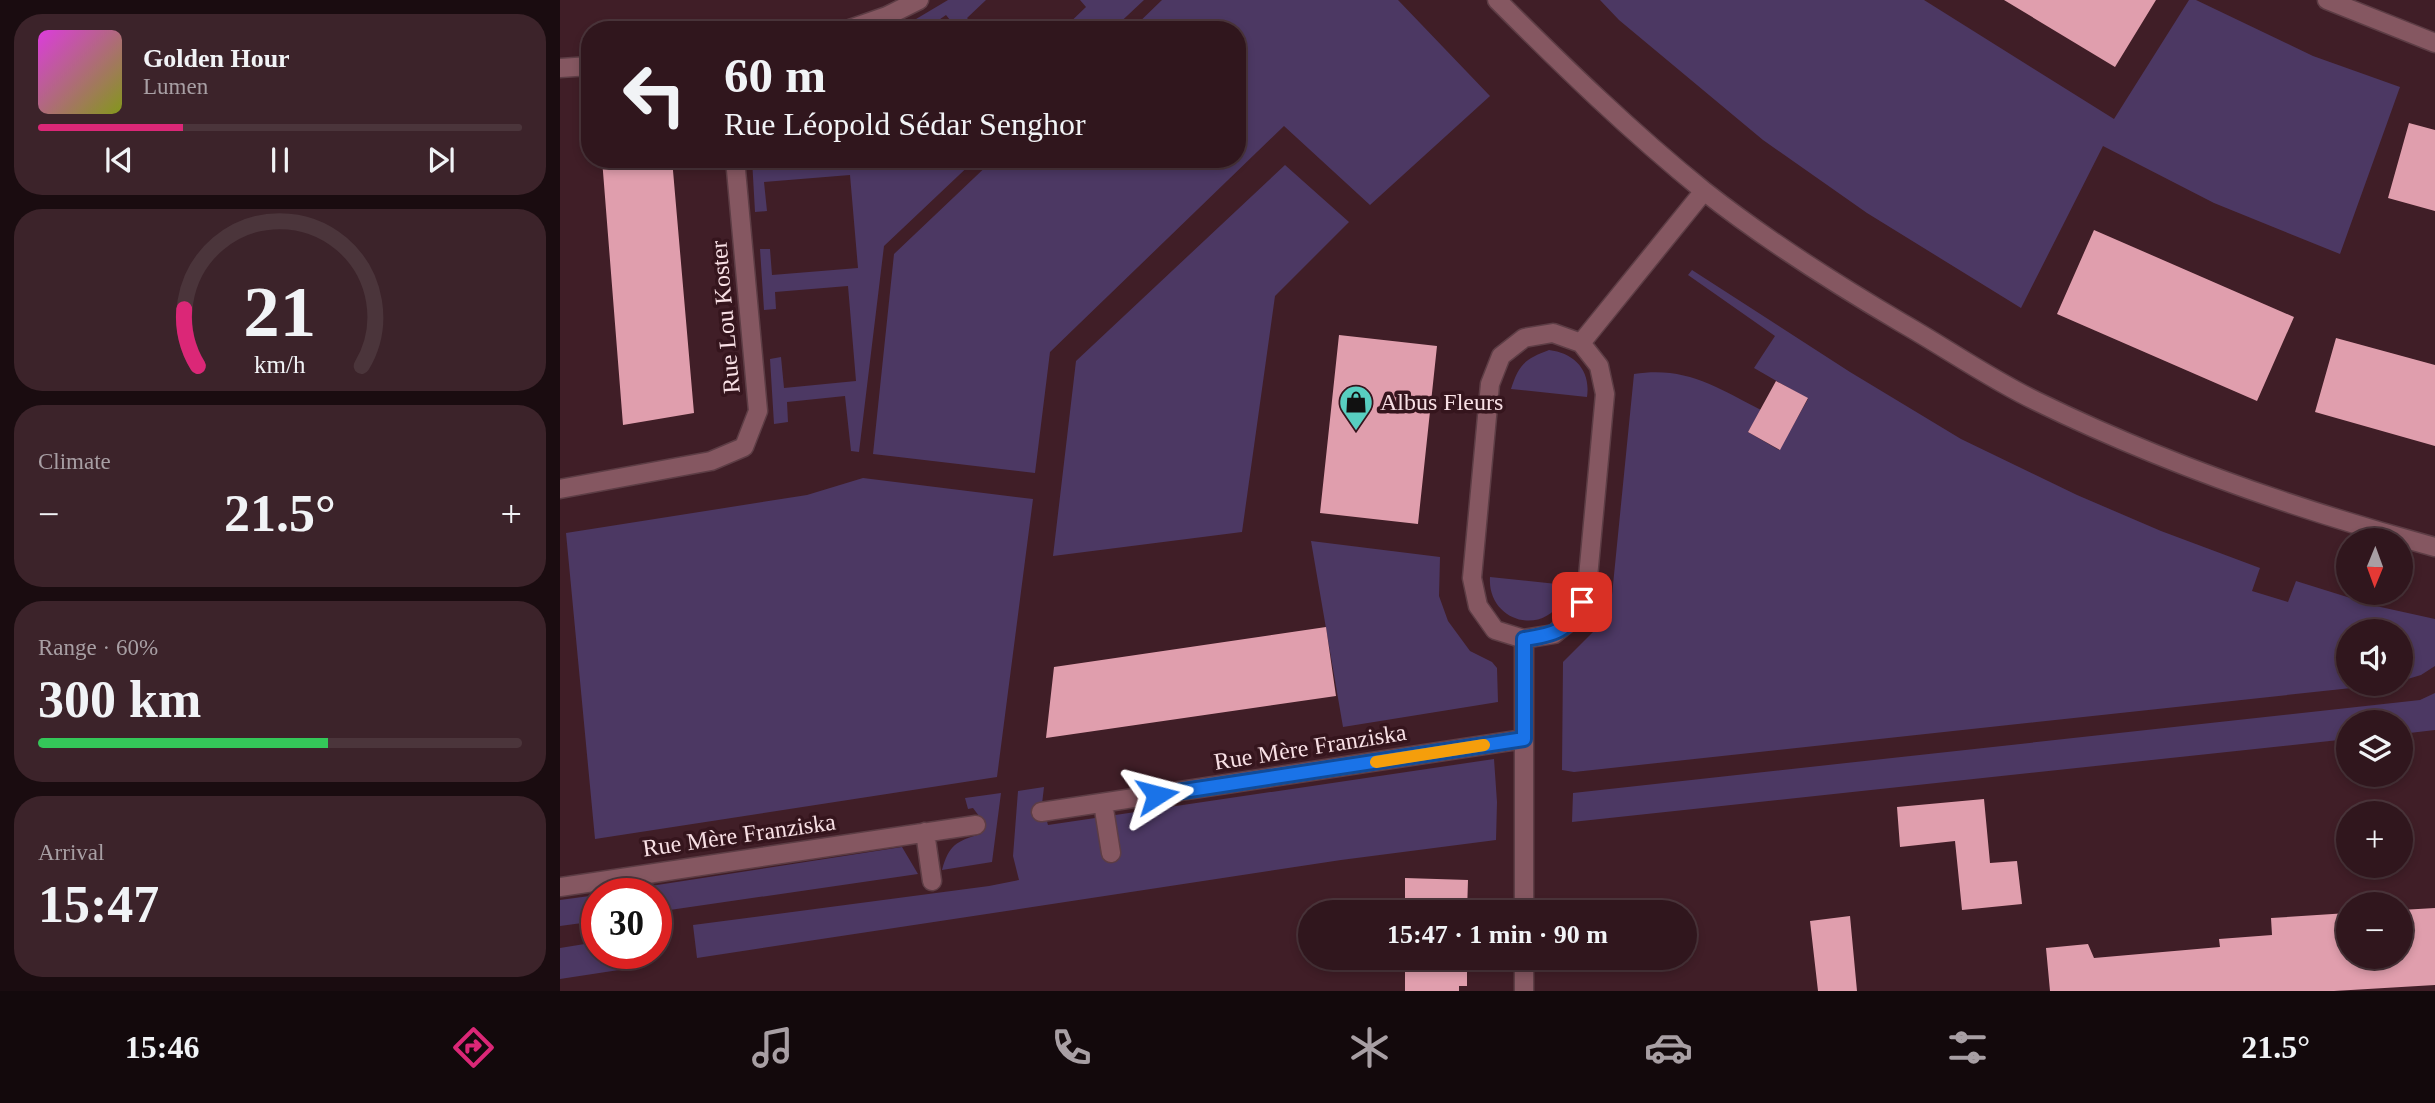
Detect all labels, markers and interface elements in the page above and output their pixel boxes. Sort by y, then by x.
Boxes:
text: Golden Hour [143,44,290,73]
text: 60 m [724,48,826,103]
icon: left [609,49,700,140]
text: Lumen [143,74,208,99]
text: Rue Léopold Sédar Senghor [724,106,1086,142]
icon: previous [100,141,138,179]
icon: pause [261,141,299,179]
icon: next [422,141,460,179]
street label: Rue Lou Koster [705,240,745,394]
text: 21 [244,272,316,353]
text: km/h [254,351,306,378]
shop icon: Albus Fleurs [1337,383,1375,432]
place label: Albus Fleurs [1380,389,1503,415]
text: Climate [38,449,111,474]
text: 21.5° [224,485,336,542]
text: − [38,493,59,535]
text: + [501,493,522,535]
north arrow [2336,528,2413,606]
map controls [2336,528,2413,969]
pin [1552,572,1612,632]
icon: arrive [1563,583,1601,621]
button: sound [2336,619,2413,696]
text: Range · 60% [38,635,158,660]
text: 300 km [38,671,201,728]
button: layers [2336,710,2413,787]
street label: Rue Mère Franziska [1212,719,1408,775]
position arrow [1120,758,1194,832]
button: + [2336,801,2413,878]
street label: Rue Mère Franziska [641,809,838,861]
text: Arrival [38,840,104,865]
text: 15:47 [38,876,159,933]
speed limit sign: 30 [581,878,672,969]
button: − [2336,892,2413,969]
text: 15:47 · 1 min · 90 m [1387,920,1608,949]
icon: directions [449,1023,498,1072]
icon: music [748,1023,797,1072]
icon: phone [1047,1023,1096,1072]
icon: climate [1345,1023,1394,1072]
icon: car [1644,1023,1693,1072]
icon: filters [1943,1023,1992,1072]
text: 15:46 [125,1029,200,1065]
text: 21.5° [2241,1029,2310,1065]

